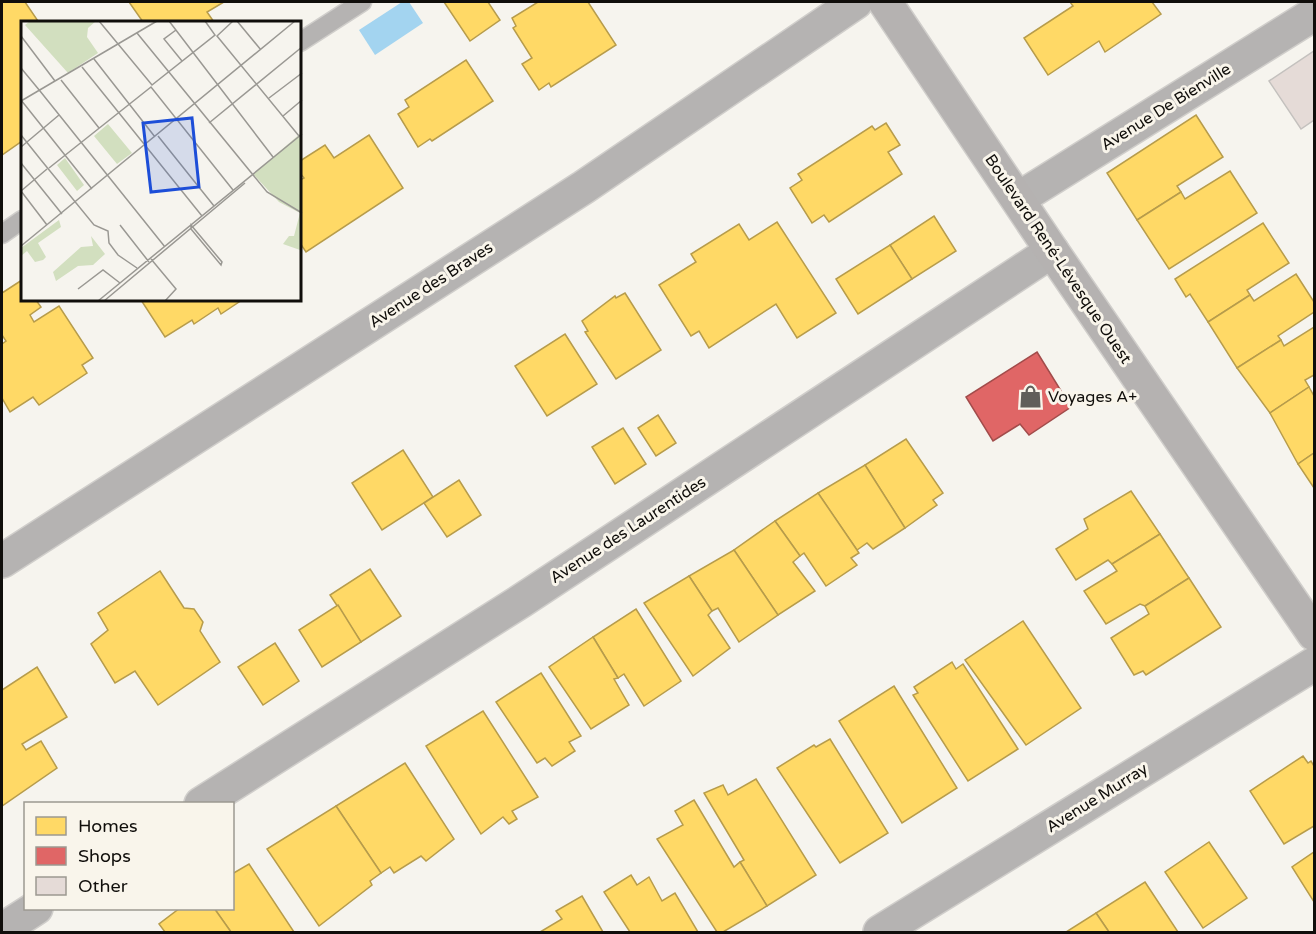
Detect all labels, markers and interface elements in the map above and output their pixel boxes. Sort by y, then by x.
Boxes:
inset map [21,21,302,302]
street label: Avenue De Bienville [1097,59,1235,155]
street label: Boulevard René-Lévesque Ouest [980,150,1136,368]
street label: Avenue des Braves [365,238,497,332]
shop icon: Voyages A+ [1017,384,1043,410]
place label: Voyages A+ [1048,387,1137,407]
street label: Avenue des Laurentides [546,472,710,588]
street label: Avenue Murray [1042,759,1152,837]
legend [24,802,234,910]
text: Homes [78,815,138,837]
text: Shops [78,845,131,867]
text: Other [78,875,128,897]

